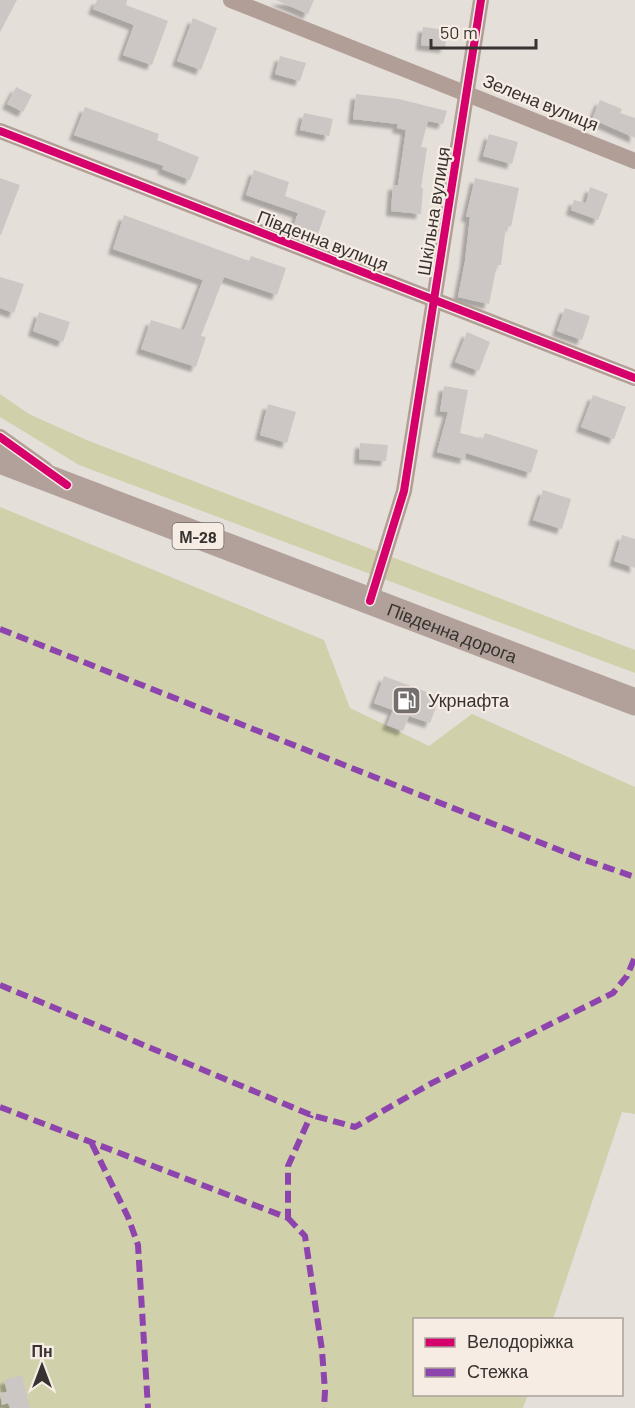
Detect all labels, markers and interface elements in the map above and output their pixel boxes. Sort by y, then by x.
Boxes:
scale bar [431,12,536,50]
text: 50 m [440,21,478,43]
street label: Зелена вулиця [480,69,602,135]
street label: Шкільна вулиця [412,145,454,277]
street label: Південна вулиця [254,205,392,275]
road number: М-28 [172,523,224,549]
street label: Південна дорога [384,598,521,667]
fuel station icon: Укрнафта [391,684,423,716]
place label: Укрнафта [428,689,510,711]
legend [413,1318,623,1396]
text: Велодоріжка [467,1330,575,1352]
north arrow [12,1336,72,1396]
text: Пн [31,1341,53,1360]
text: Стежка [467,1360,529,1382]

